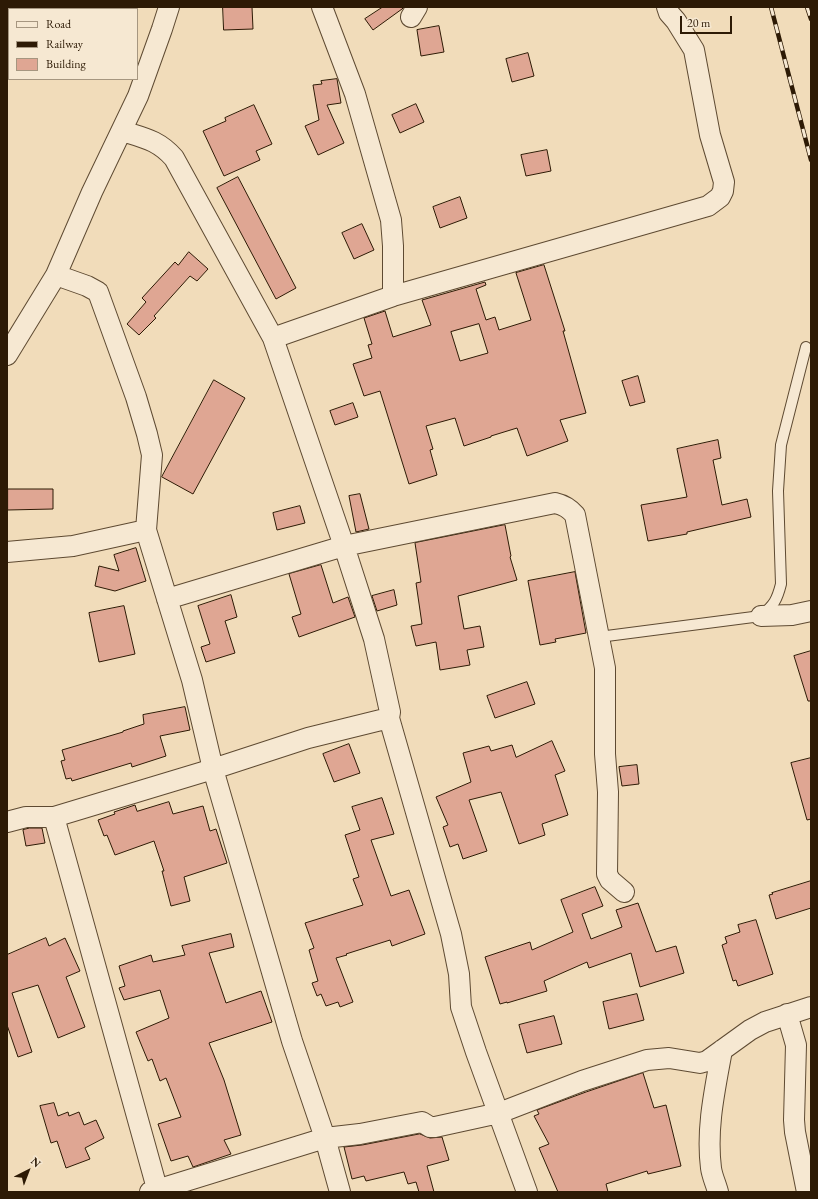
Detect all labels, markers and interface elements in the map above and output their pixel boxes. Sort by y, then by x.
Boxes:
legend [8,8,138,80]
scale bar [682,8,734,34]
text: 20 m [687,15,710,31]
text: Road [46,16,71,32]
text: Railway [46,36,83,52]
text: Building [46,56,86,72]
north arrow [8,1151,48,1191]
text: N [28,1154,44,1170]

